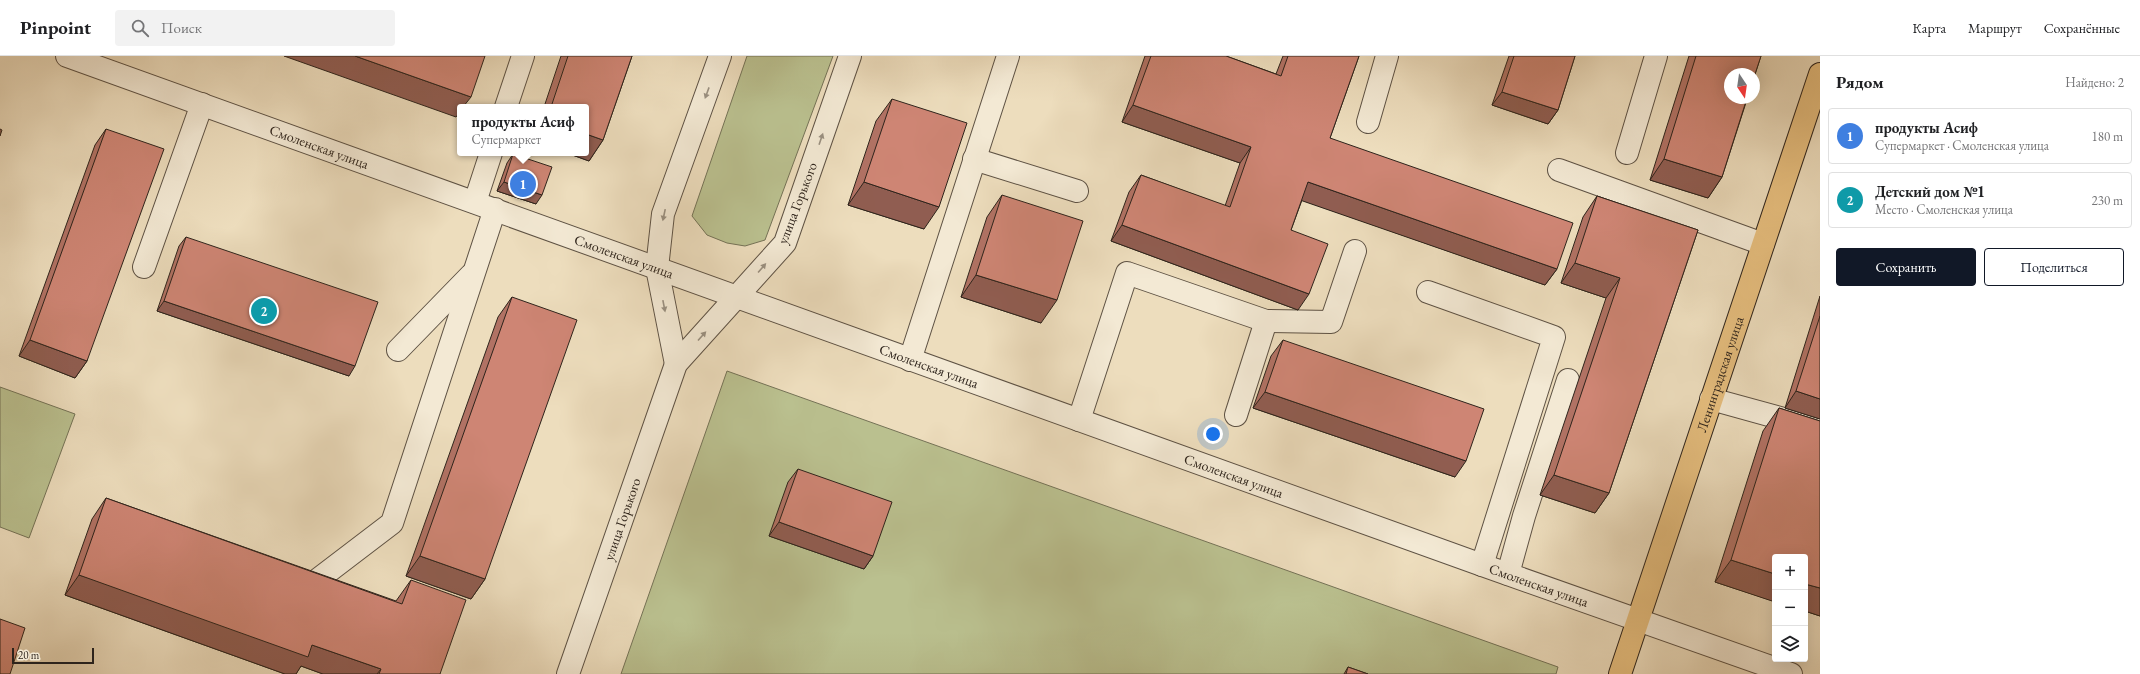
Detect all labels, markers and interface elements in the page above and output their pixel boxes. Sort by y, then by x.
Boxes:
search box [115,10,395,46]
text: Pinpoint [20,15,91,40]
icon: search [129,17,151,39]
text: Поиск [161,18,202,37]
text: Карта [1913,19,1946,37]
text: Маршрут [1968,19,2022,37]
text: Сохранённые [2044,19,2120,37]
north arrow [1724,68,1760,104]
text: Рядом [1836,71,1884,93]
text: Найдено: 2 [2065,74,2124,91]
one-way arrow [704,87,710,99]
popup [457,104,589,156]
text: продукты Асиф [472,112,574,131]
text: продукты Асиф [1875,118,1978,137]
street label: Смоленская улица [267,121,372,173]
text: 1 [1847,128,1853,145]
text: 180 m [2092,128,2123,145]
text: Супермаркет [472,131,541,148]
one-way arrow [818,132,824,144]
text: Супермаркет · Смоленская улица [1875,137,2049,154]
street label: улица Горького [773,159,821,247]
pin: 1 [510,169,536,199]
text: Детский дом №1 [1875,182,1985,201]
text: 2 [1847,192,1853,209]
text: 230 m [2092,192,2123,209]
text: Место · Смоленская улица [1875,201,2013,218]
one-way arrow [660,209,666,221]
street label: Смоленская улица [572,230,677,283]
button: Сохранить [1836,248,1976,286]
button: Поделиться [1984,248,2124,286]
one-way arrow [758,263,767,274]
pin: 2 [251,296,277,326]
one-way arrow [662,300,668,313]
street label: Ленинградская улица [1692,314,1748,434]
one-way arrow [697,331,707,341]
street label: Смоленская улица [877,340,981,392]
your location [1203,424,1223,444]
street label: Смоленская улица [1182,450,1286,502]
street label: улица Горького [599,475,645,563]
map controls [1772,554,1808,662]
button: + [1772,554,1808,590]
street label: Смоленская улица [1487,559,1591,611]
button: − [1772,590,1808,626]
button: layers [1772,626,1808,662]
scale bar [12,646,94,665]
text: 20 m [18,648,39,662]

